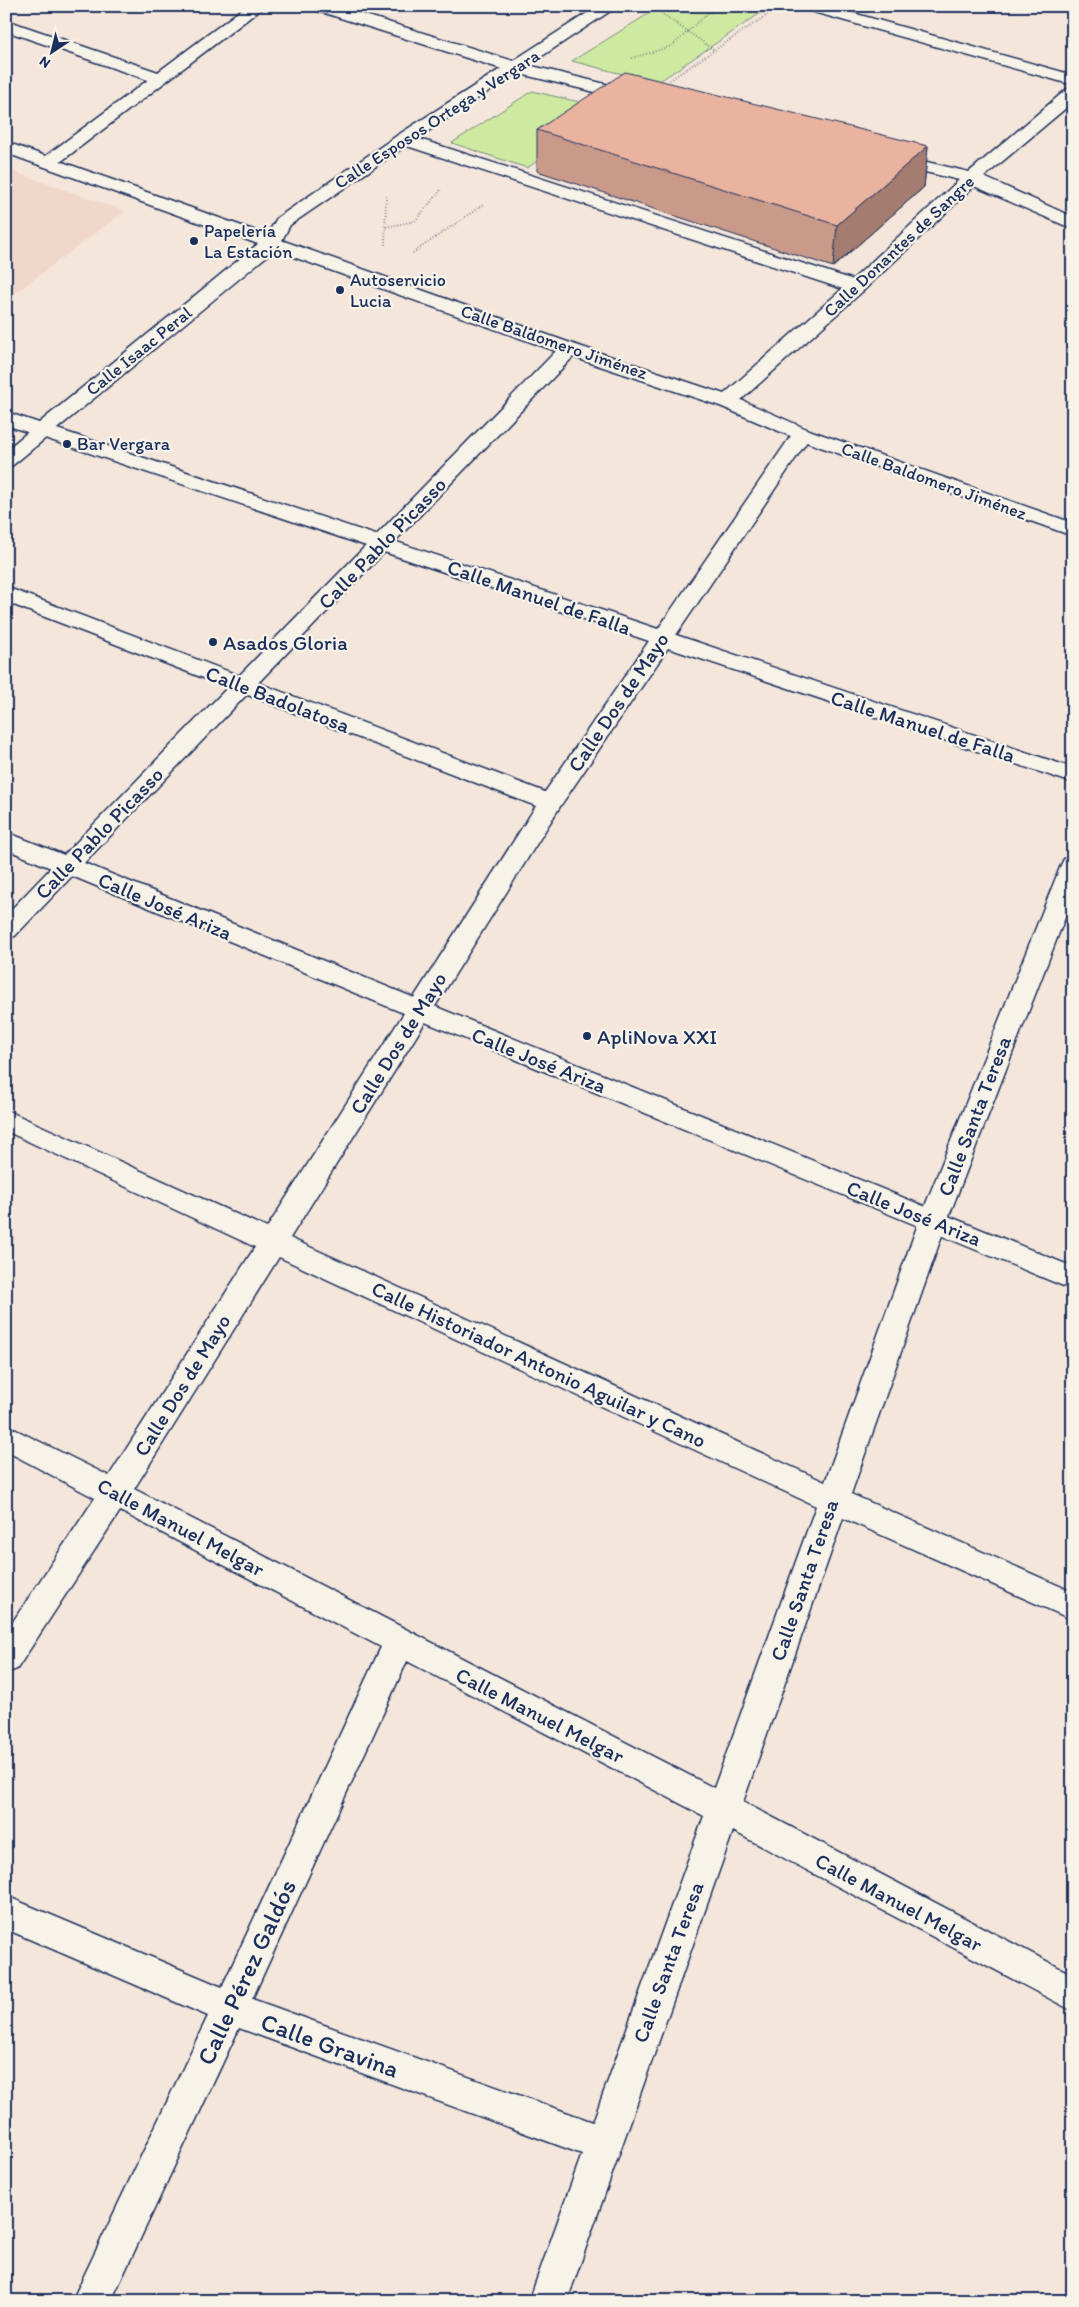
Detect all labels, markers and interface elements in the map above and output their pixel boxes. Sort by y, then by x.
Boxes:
north arrow [28,28,78,78]
street label: Calle Esposos Ortega y Vergara [330,44,544,194]
text: N [36,53,54,72]
street label: Calle Donantes de Sangre [819,170,979,322]
place label: Papelería La Estación [204,220,292,263]
marker: Papelería La Estación [188,235,200,247]
place label: Autoservicio Lucia [350,269,446,312]
marker: Autoservicio Lucia [334,284,346,296]
street label: Calle Baldomero Jiménez [458,300,651,384]
street label: Calle Isaac Peral [82,302,196,400]
place label: Bar Vergara [77,433,171,455]
street label: Calle Baldomero Jiménez [838,437,1030,525]
marker: Bar Vergara [61,438,73,450]
street label: Calle Pablo Picasso [313,472,451,614]
street label: Calle Manuel de Falla [444,554,634,640]
street label: Calle Dos de Mayo [562,628,674,776]
place label: Asados Gloria [223,630,348,655]
marker: Asados Gloria [207,636,219,648]
street label: Calle Badolatosa [202,660,354,738]
street label: Calle Manuel de Falla [828,684,1018,768]
street label: Calle Pablo Picasso [30,762,168,904]
street label: Calle José Ariza [94,867,236,945]
street label: Calle Dos de Mayo [344,967,452,1119]
street label: Calle José Ariza [468,1022,610,1098]
place label: ApliNova XXI [597,1024,717,1049]
marker: ApliNova XXI [581,1030,593,1042]
street label: Calle Santa Teresa [932,1032,1016,1200]
street label: Calle José Ariza [843,1175,985,1251]
street label: Calle Historiador Antonio Aguilar y Cano [368,1275,710,1453]
street label: Calle Dos de Mayo [128,1309,236,1461]
street label: Calle Manuel Melgar [93,1472,269,1582]
street label: Calle Santa Teresa [765,1496,843,1664]
street label: Calle Manuel Melgar [452,1662,629,1769]
street label: Calle Manuel Melgar [811,1847,987,1957]
street label: Calle Pérez Galdós [190,1875,302,2069]
street label: Calle Santa Teresa [627,1878,709,2046]
street label: Calle Gravina [257,2006,403,2084]

